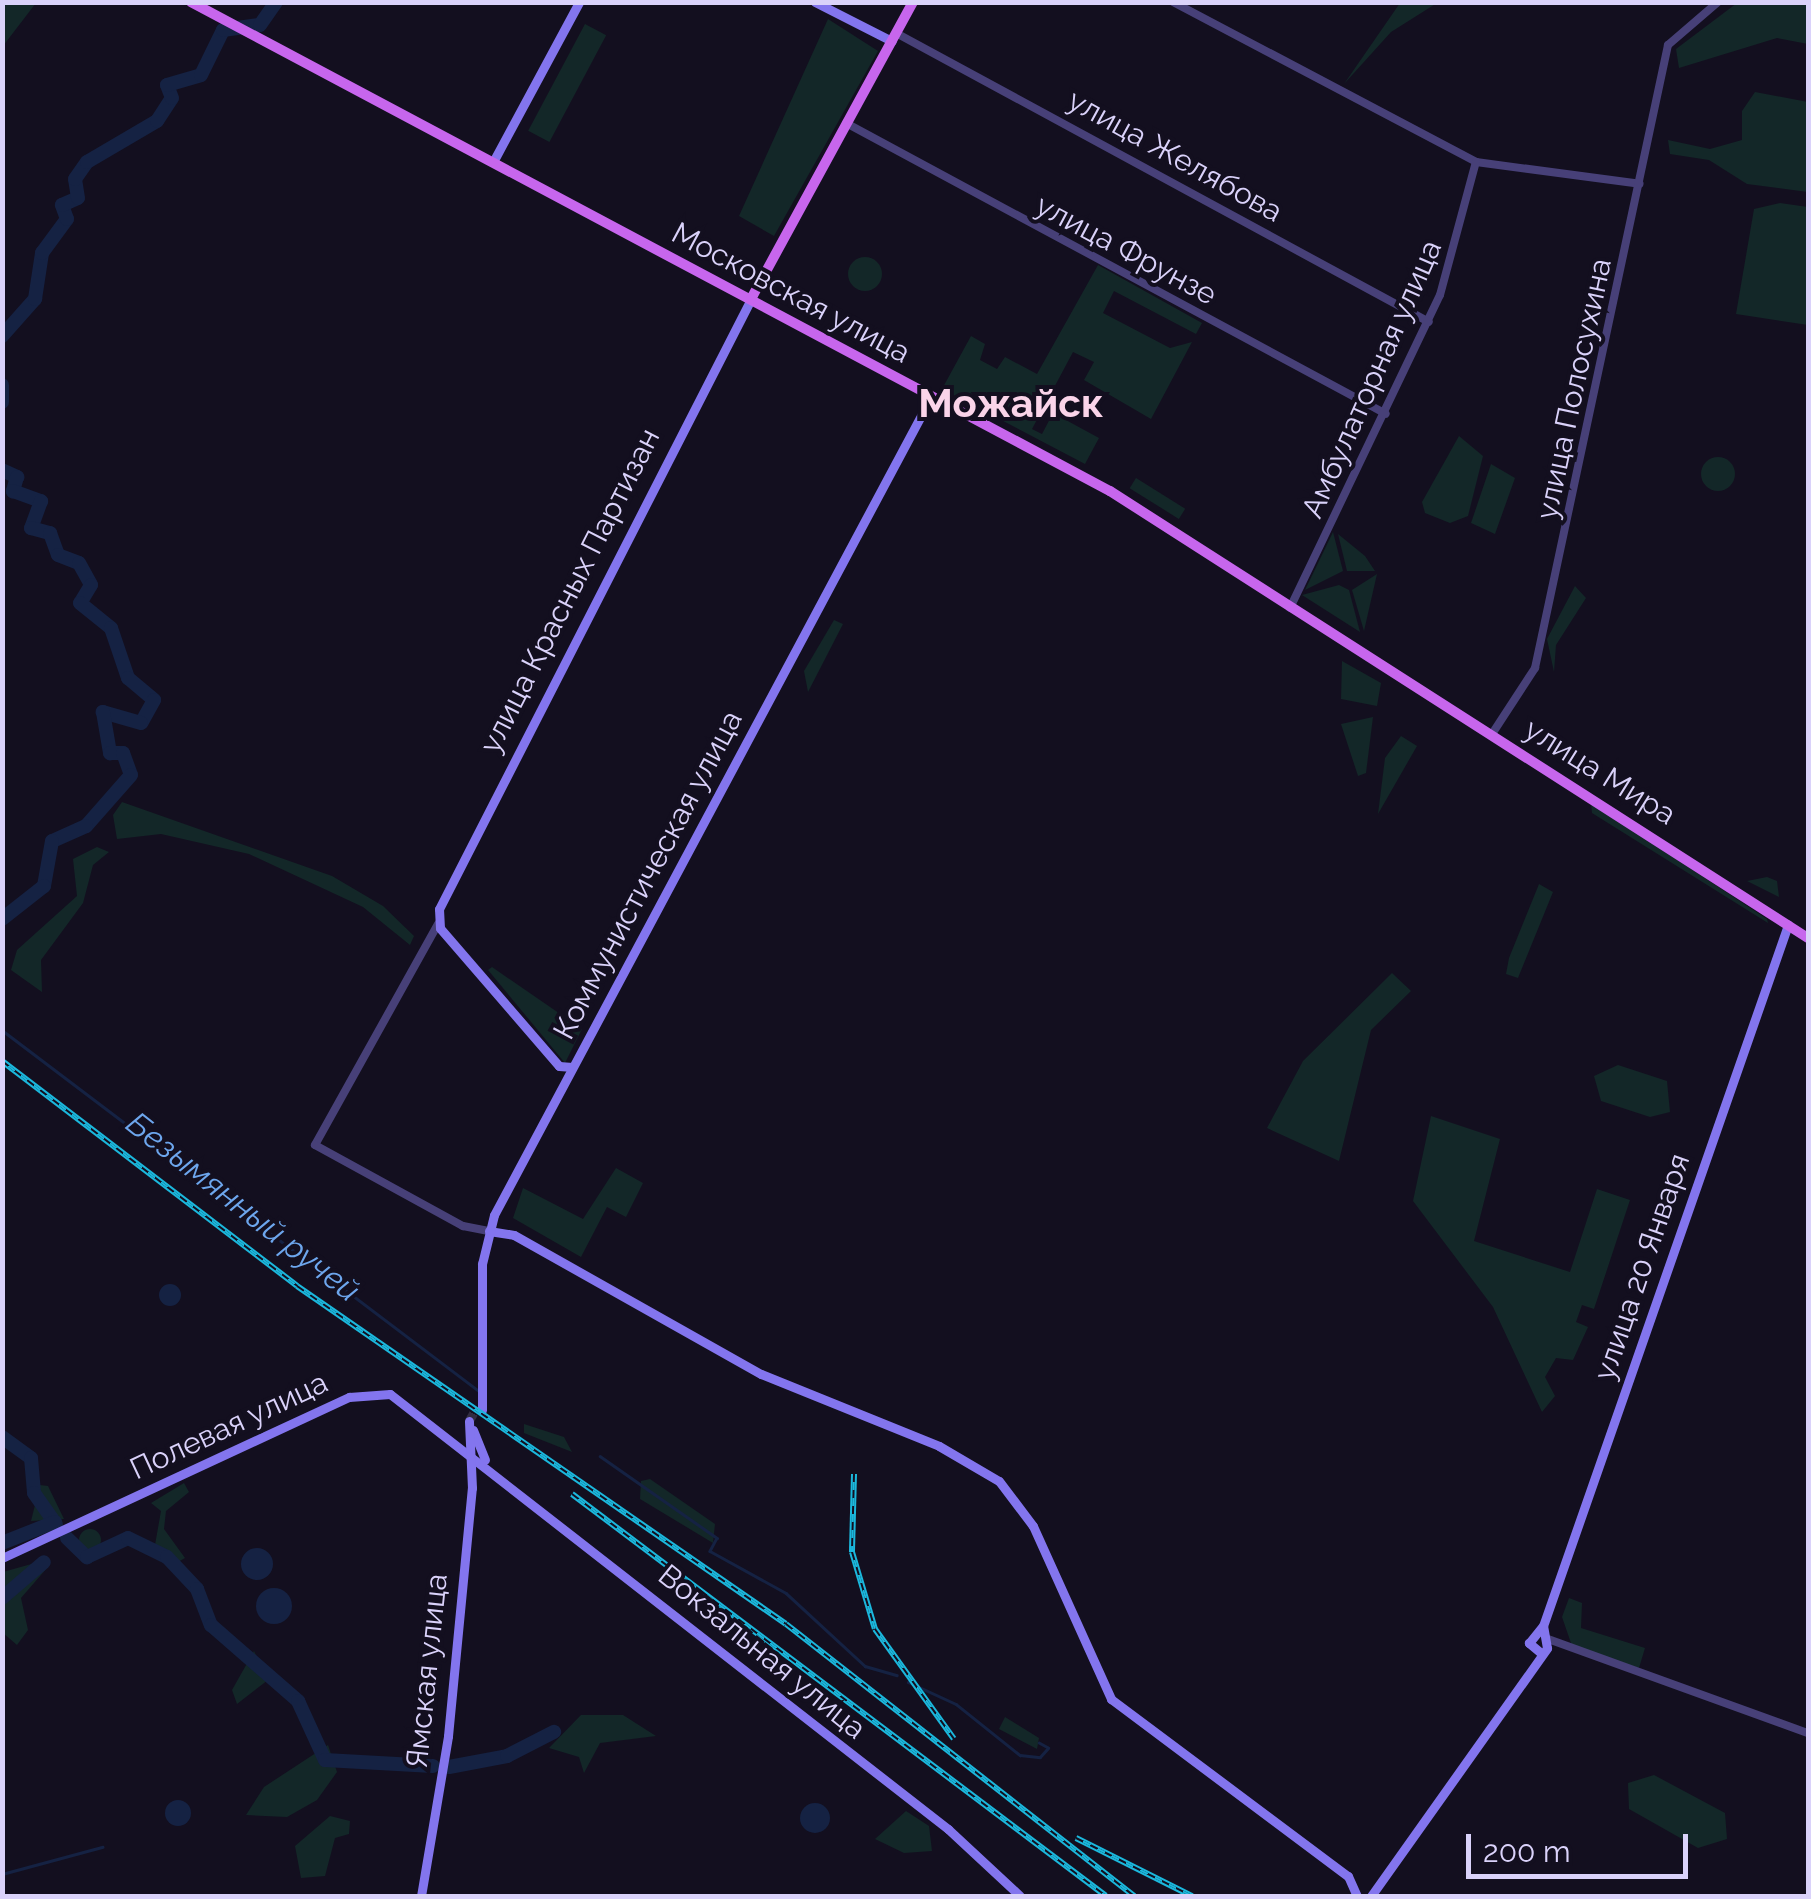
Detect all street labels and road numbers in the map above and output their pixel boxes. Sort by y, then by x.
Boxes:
street label: улица Желябова [1061,82,1289,230]
street label: улица Фрунзе [1029,187,1223,313]
street label: Московская улица [665,215,917,371]
street label: Амбулаторная улица [1294,234,1450,524]
street label: улица Полосухина [1529,255,1619,523]
street label: улица Красных Партизан [472,423,668,759]
street label: Коммунистическая улица [546,704,750,1046]
street label: улица Мира [1518,711,1682,833]
street label: улица 20 Января [1586,1149,1698,1385]
street label: Полевая улица [124,1364,334,1488]
street label: Вокзальная улица [651,1557,873,1747]
street label: Ямская улица [399,1571,455,1771]

